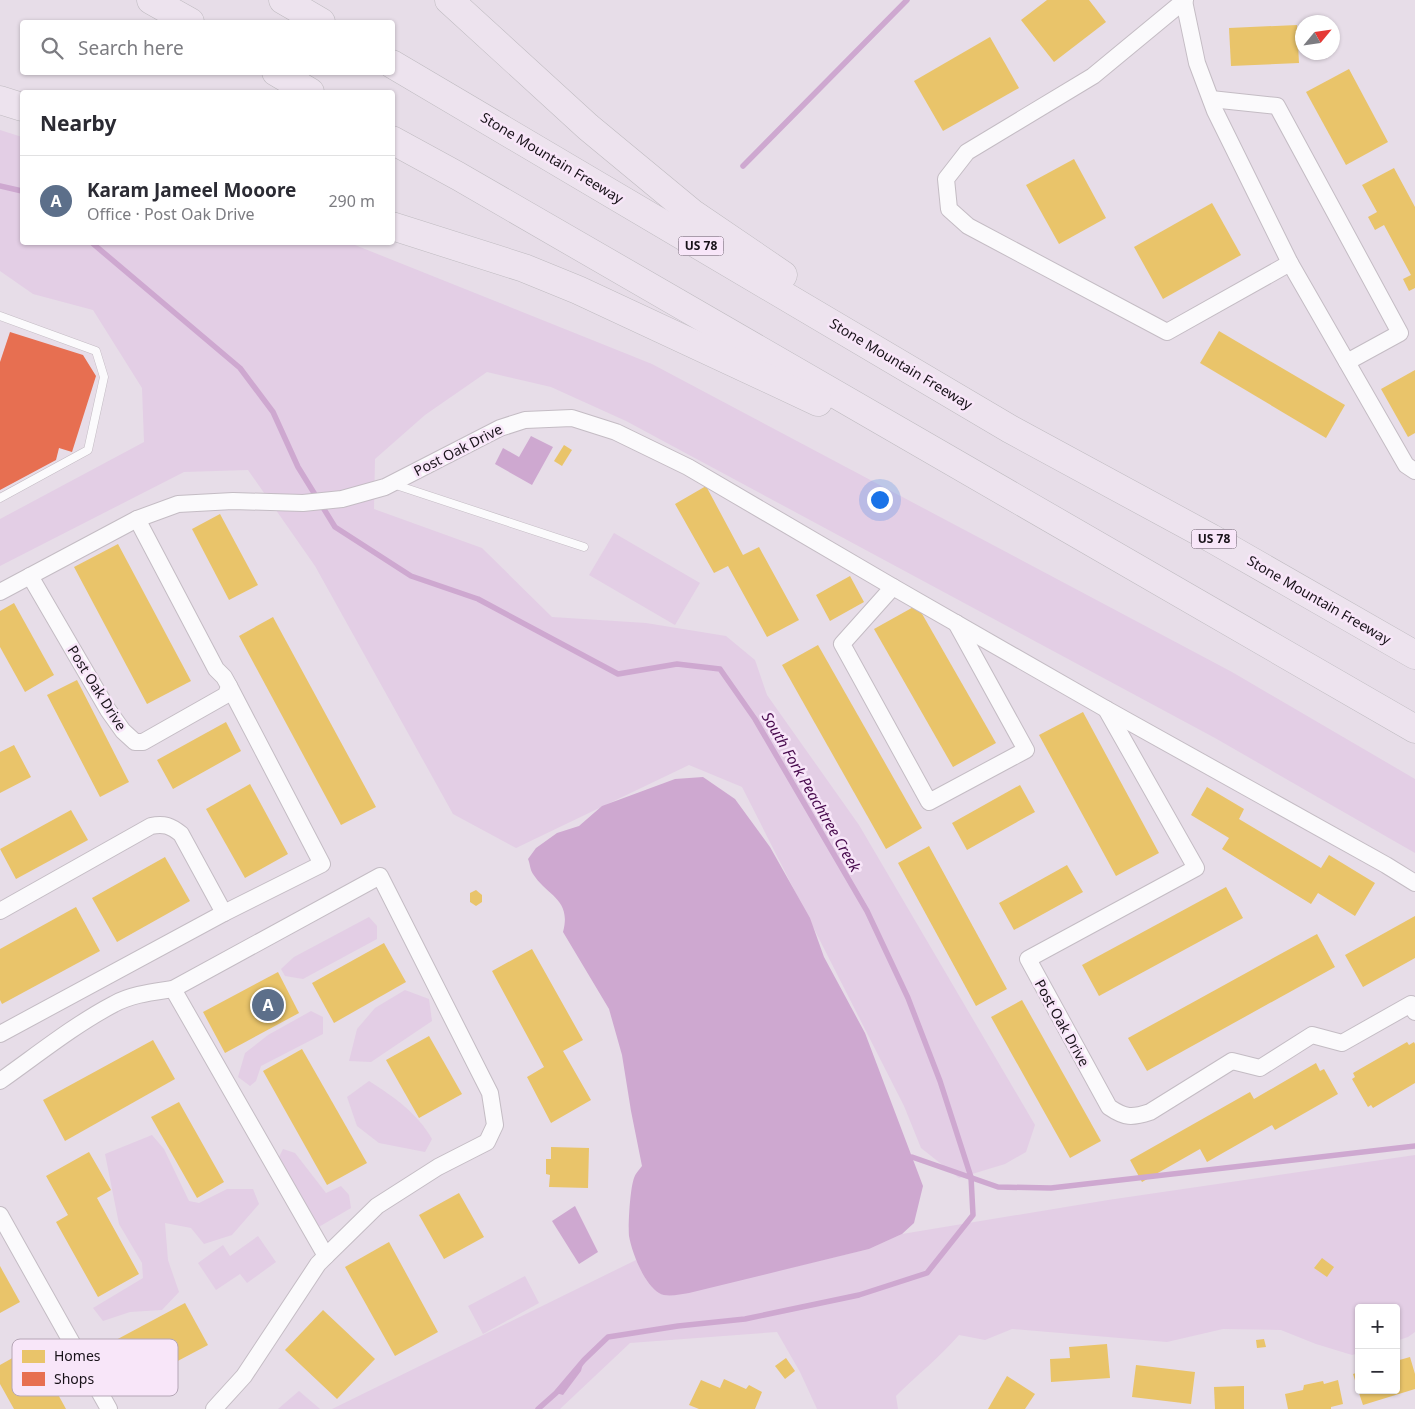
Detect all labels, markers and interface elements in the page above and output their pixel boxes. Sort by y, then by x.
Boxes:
north arrow [1295,15,1340,60]
search box [20,20,395,75]
icon: search [38,34,66,62]
text: Search here [78,35,184,61]
street label: Stone Mountain Freeway [478,107,628,208]
text: Nearby [40,109,116,137]
text: Karam Jameel Mooore [87,177,296,203]
text: A [50,190,62,212]
text: 290 m [328,190,375,212]
text: Office · Post Oak Drive [87,203,255,225]
road number: US 78 [678,237,724,256]
street label: Stone Mountain Freeway [827,313,977,414]
street label: Post Oak Drive [410,419,505,480]
your location [867,487,893,513]
road number: US 78 [1192,530,1236,548]
street label: Stone Mountain Freeway [1244,551,1395,649]
street label: Post Oak Drive [64,642,131,734]
water label: South Fork Peachtree Creek [758,708,866,876]
street label: Post Oak Drive [1031,976,1094,1070]
pin: A [252,986,284,1024]
map controls [1355,1304,1400,1394]
button: + [1355,1304,1400,1349]
legend [12,1339,178,1396]
text: Homes [54,1346,101,1365]
button: − [1355,1349,1400,1394]
text: Shops [54,1369,94,1388]

